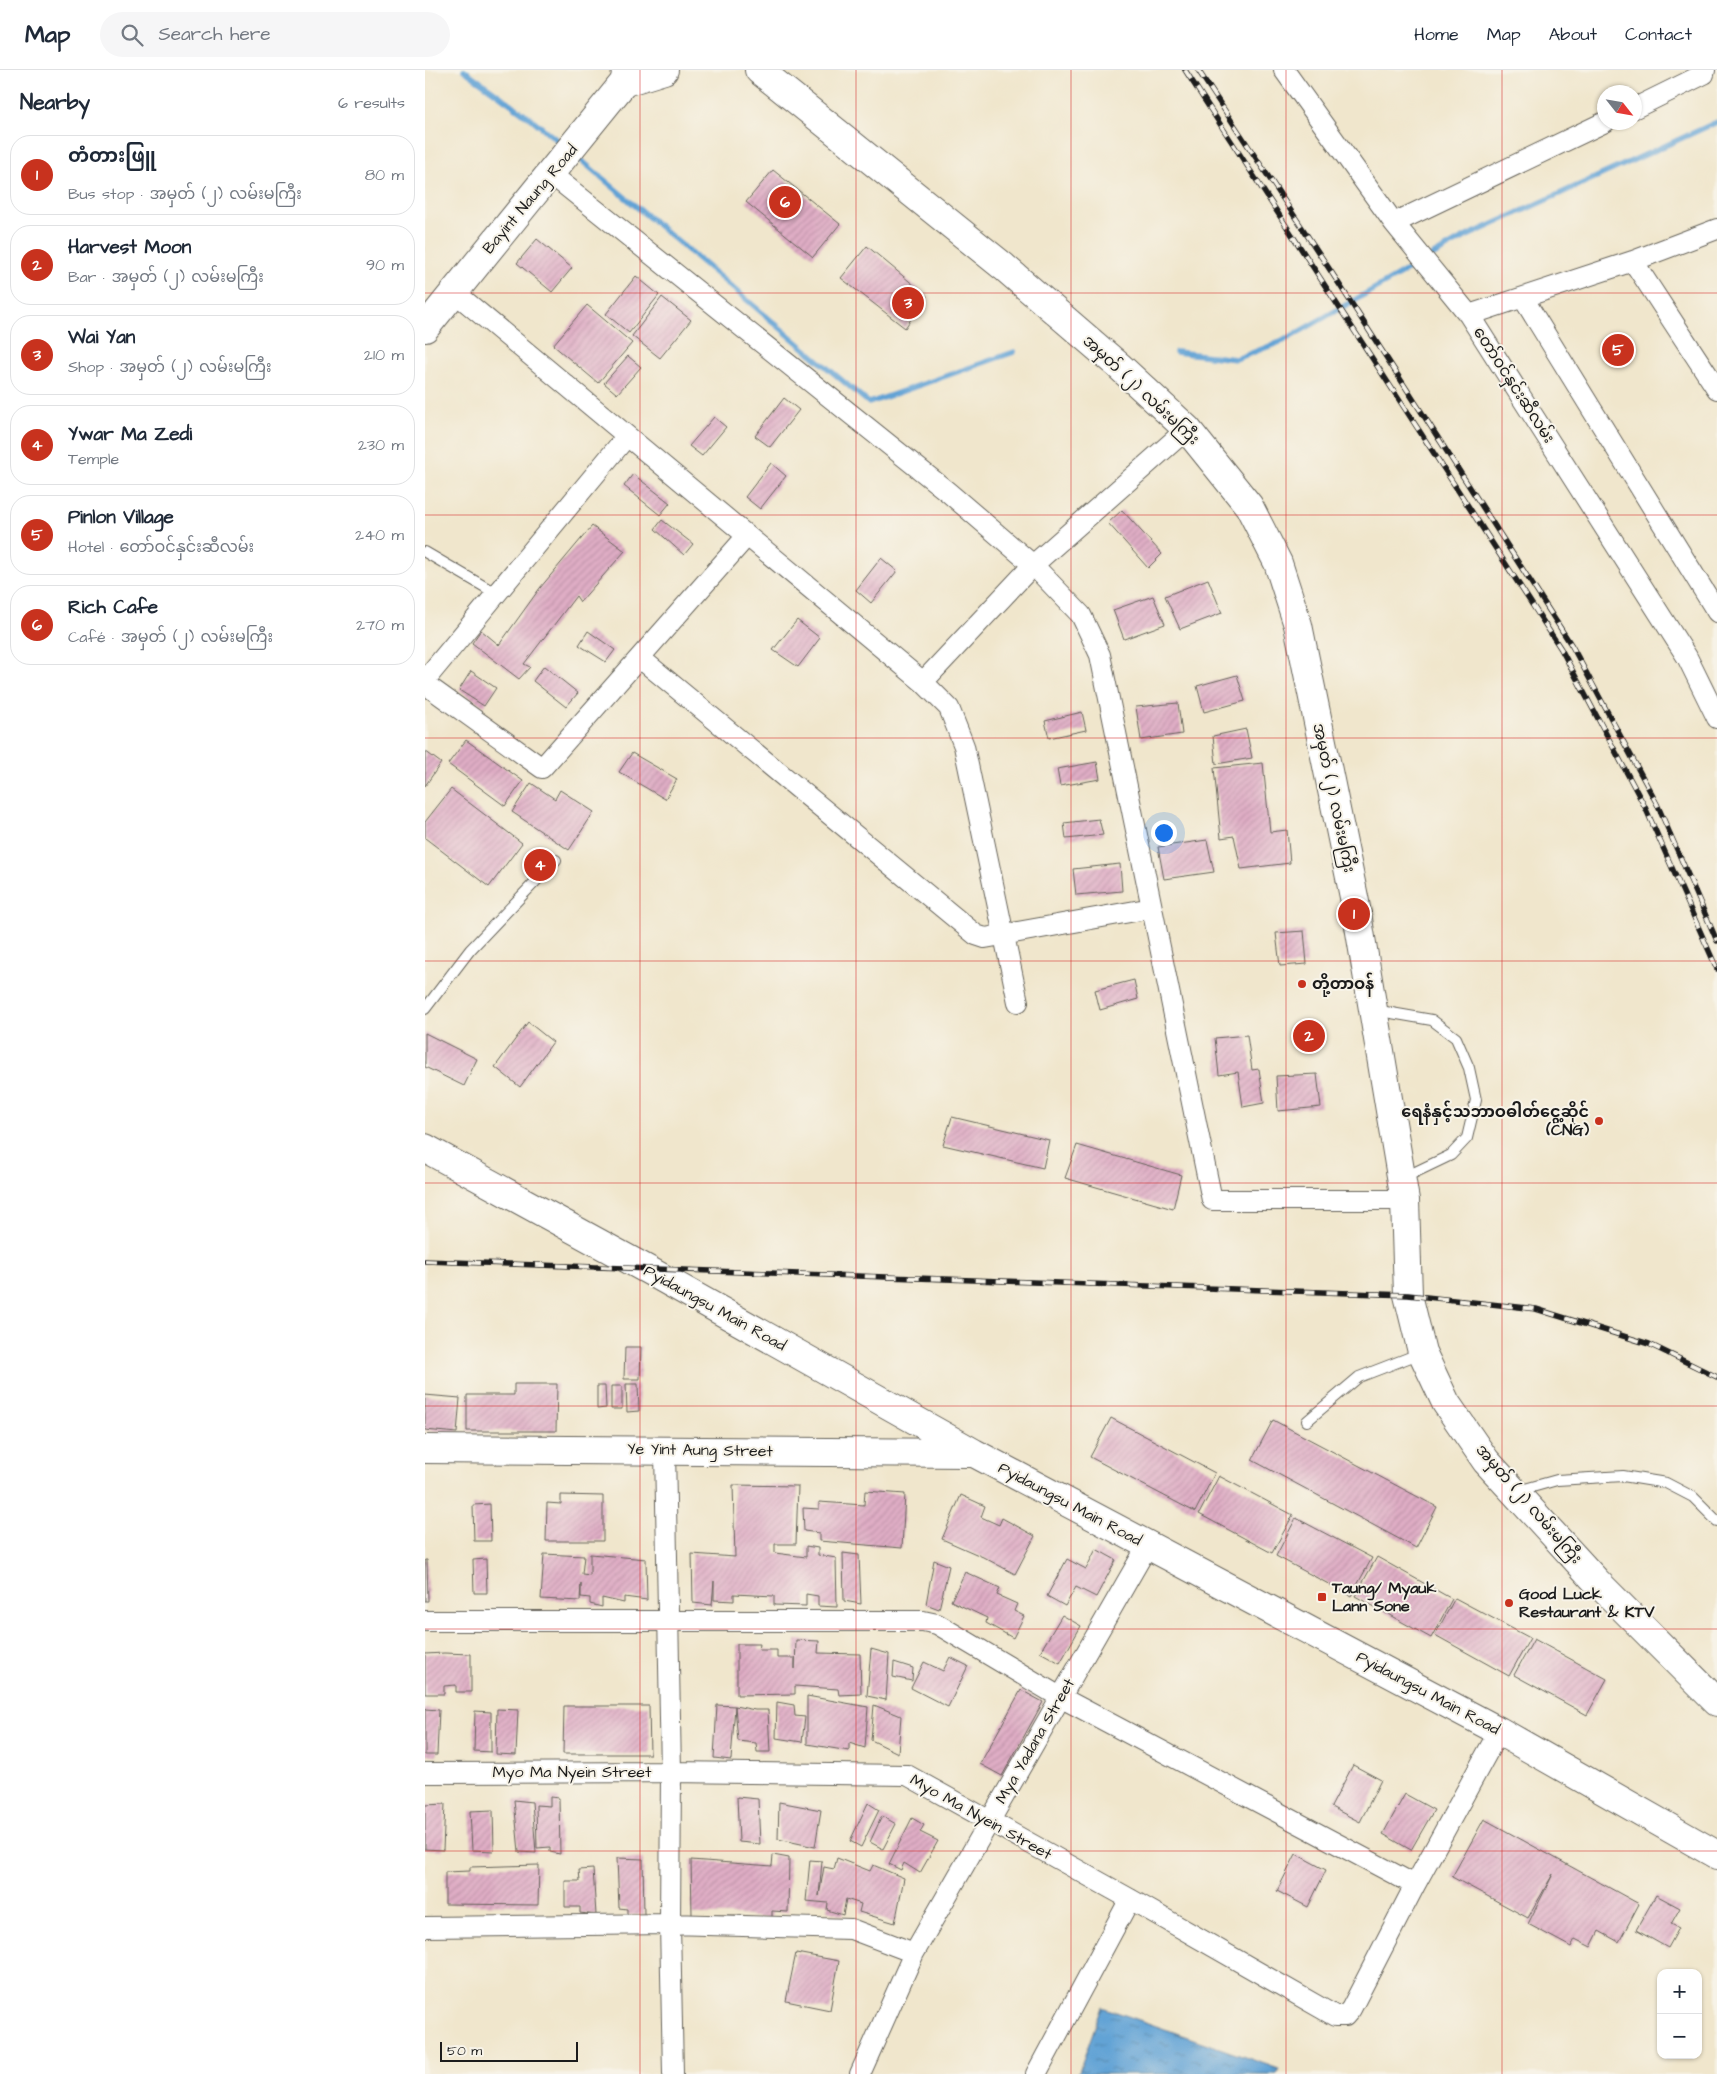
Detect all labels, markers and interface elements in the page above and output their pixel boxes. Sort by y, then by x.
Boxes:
search box [100,12,450,57]
text: Map [25,18,70,52]
icon: search [118,21,146,49]
text: Search here [158,21,271,48]
text: Home [1414,22,1459,47]
text: Map [1487,22,1521,47]
text: About [1549,22,1597,47]
text: Contact [1625,22,1692,47]
north arrow [1597,85,1642,130]
text: Nearby [20,88,90,117]
text: 6 results [338,92,405,114]
street label: Bayint Naung Road [477,139,583,259]
text: တံတားဖြူ [68,143,156,170]
text: 1 [36,164,38,186]
text: 80 m [365,164,404,186]
text: Bus stop · အမှတ် (၂) လမ်းမကြီး [68,183,302,205]
pin: 6 [769,183,801,221]
text: Harvest Moon [68,234,191,261]
text: 2 [32,254,42,276]
text: 90 m [366,254,404,276]
text: Bar · အမှတ် (၂) လမ်းမကြီး [68,266,264,288]
pin: 3 [892,284,924,322]
street label: တော်ဝင်နှင်းဆီလမ်း [1466,322,1561,449]
text: Wai Yan [68,324,135,351]
street label: အမှတ် (၂) လမ်းမကြီး [1076,329,1205,452]
pin: 5 [1602,331,1634,369]
text: 3 [33,344,41,366]
text: 210 m [364,344,404,366]
text: Shop · အမှတ် (၂) လမ်းမကြီး [68,356,271,378]
text: Ywar Ma Zedi [68,421,192,448]
text: 4 [32,434,42,456]
text: 230 m [358,434,404,456]
text: Temple [68,448,119,470]
text: Pinlon Village [68,504,174,531]
text: 5 [31,524,43,546]
text: 240 m [355,524,404,546]
text: Hotel · တော်ဝင်နှင်းဆီလမ်း [68,536,254,558]
text: Rich Cafe [68,594,158,621]
text: 6 [32,614,42,636]
text: 270 m [356,614,404,636]
text: Café · အမှတ် (၂) လမ်းမကြီး [68,626,273,648]
street label: အမှတ် (၂) လမ်းမကြီး [1304,721,1362,875]
your location [1151,820,1177,846]
pin: 4 [524,846,556,884]
pin: 1 [1338,895,1370,933]
place label: တို့တာဝန် [1312,972,1374,997]
marker: တို့တာဝန် [1296,978,1308,990]
pin: 2 [1293,1017,1325,1055]
place label: ရေနံနှင့်သဘာဝဓါတ်ငွေ့ဆိုင် (CNG) [1401,1100,1589,1141]
marker: ရေနံနှင့်သဘာဝဓါတ်ငွေ့ဆိုင် (CNG) [1593,1115,1605,1127]
street label: Pyidaungsu Main Road [639,1260,790,1357]
street label: Ye Yint Aung Street [627,1438,774,1463]
street label: အမှတ် (၂) လမ်းမကြီး [1468,1439,1588,1571]
street label: Pyidaungsu Main Road [994,1457,1146,1552]
place label: Taung/ Myauk Lann Sone [1331,1577,1436,1617]
place label: Good Luck Restaurant & KTV [1519,1583,1655,1623]
marker: Taung/ Myauk Lann Sone [1316,1591,1328,1603]
marker: Good Luck Restaurant & KTV [1503,1597,1515,1609]
street label: Pyidaungsu Main Road [1352,1646,1504,1741]
street label: Mya Yadana Street [990,1674,1081,1808]
street label: Myo Ma Nyein Street [493,1761,652,1784]
street label: Myo Ma Nyein Street [906,1769,1056,1866]
map controls [1657,1969,1702,2059]
button: + [1657,1969,1702,2014]
button: − [1657,2014,1702,2059]
scale bar [440,2039,577,2062]
text: 50 m [447,2041,482,2061]

